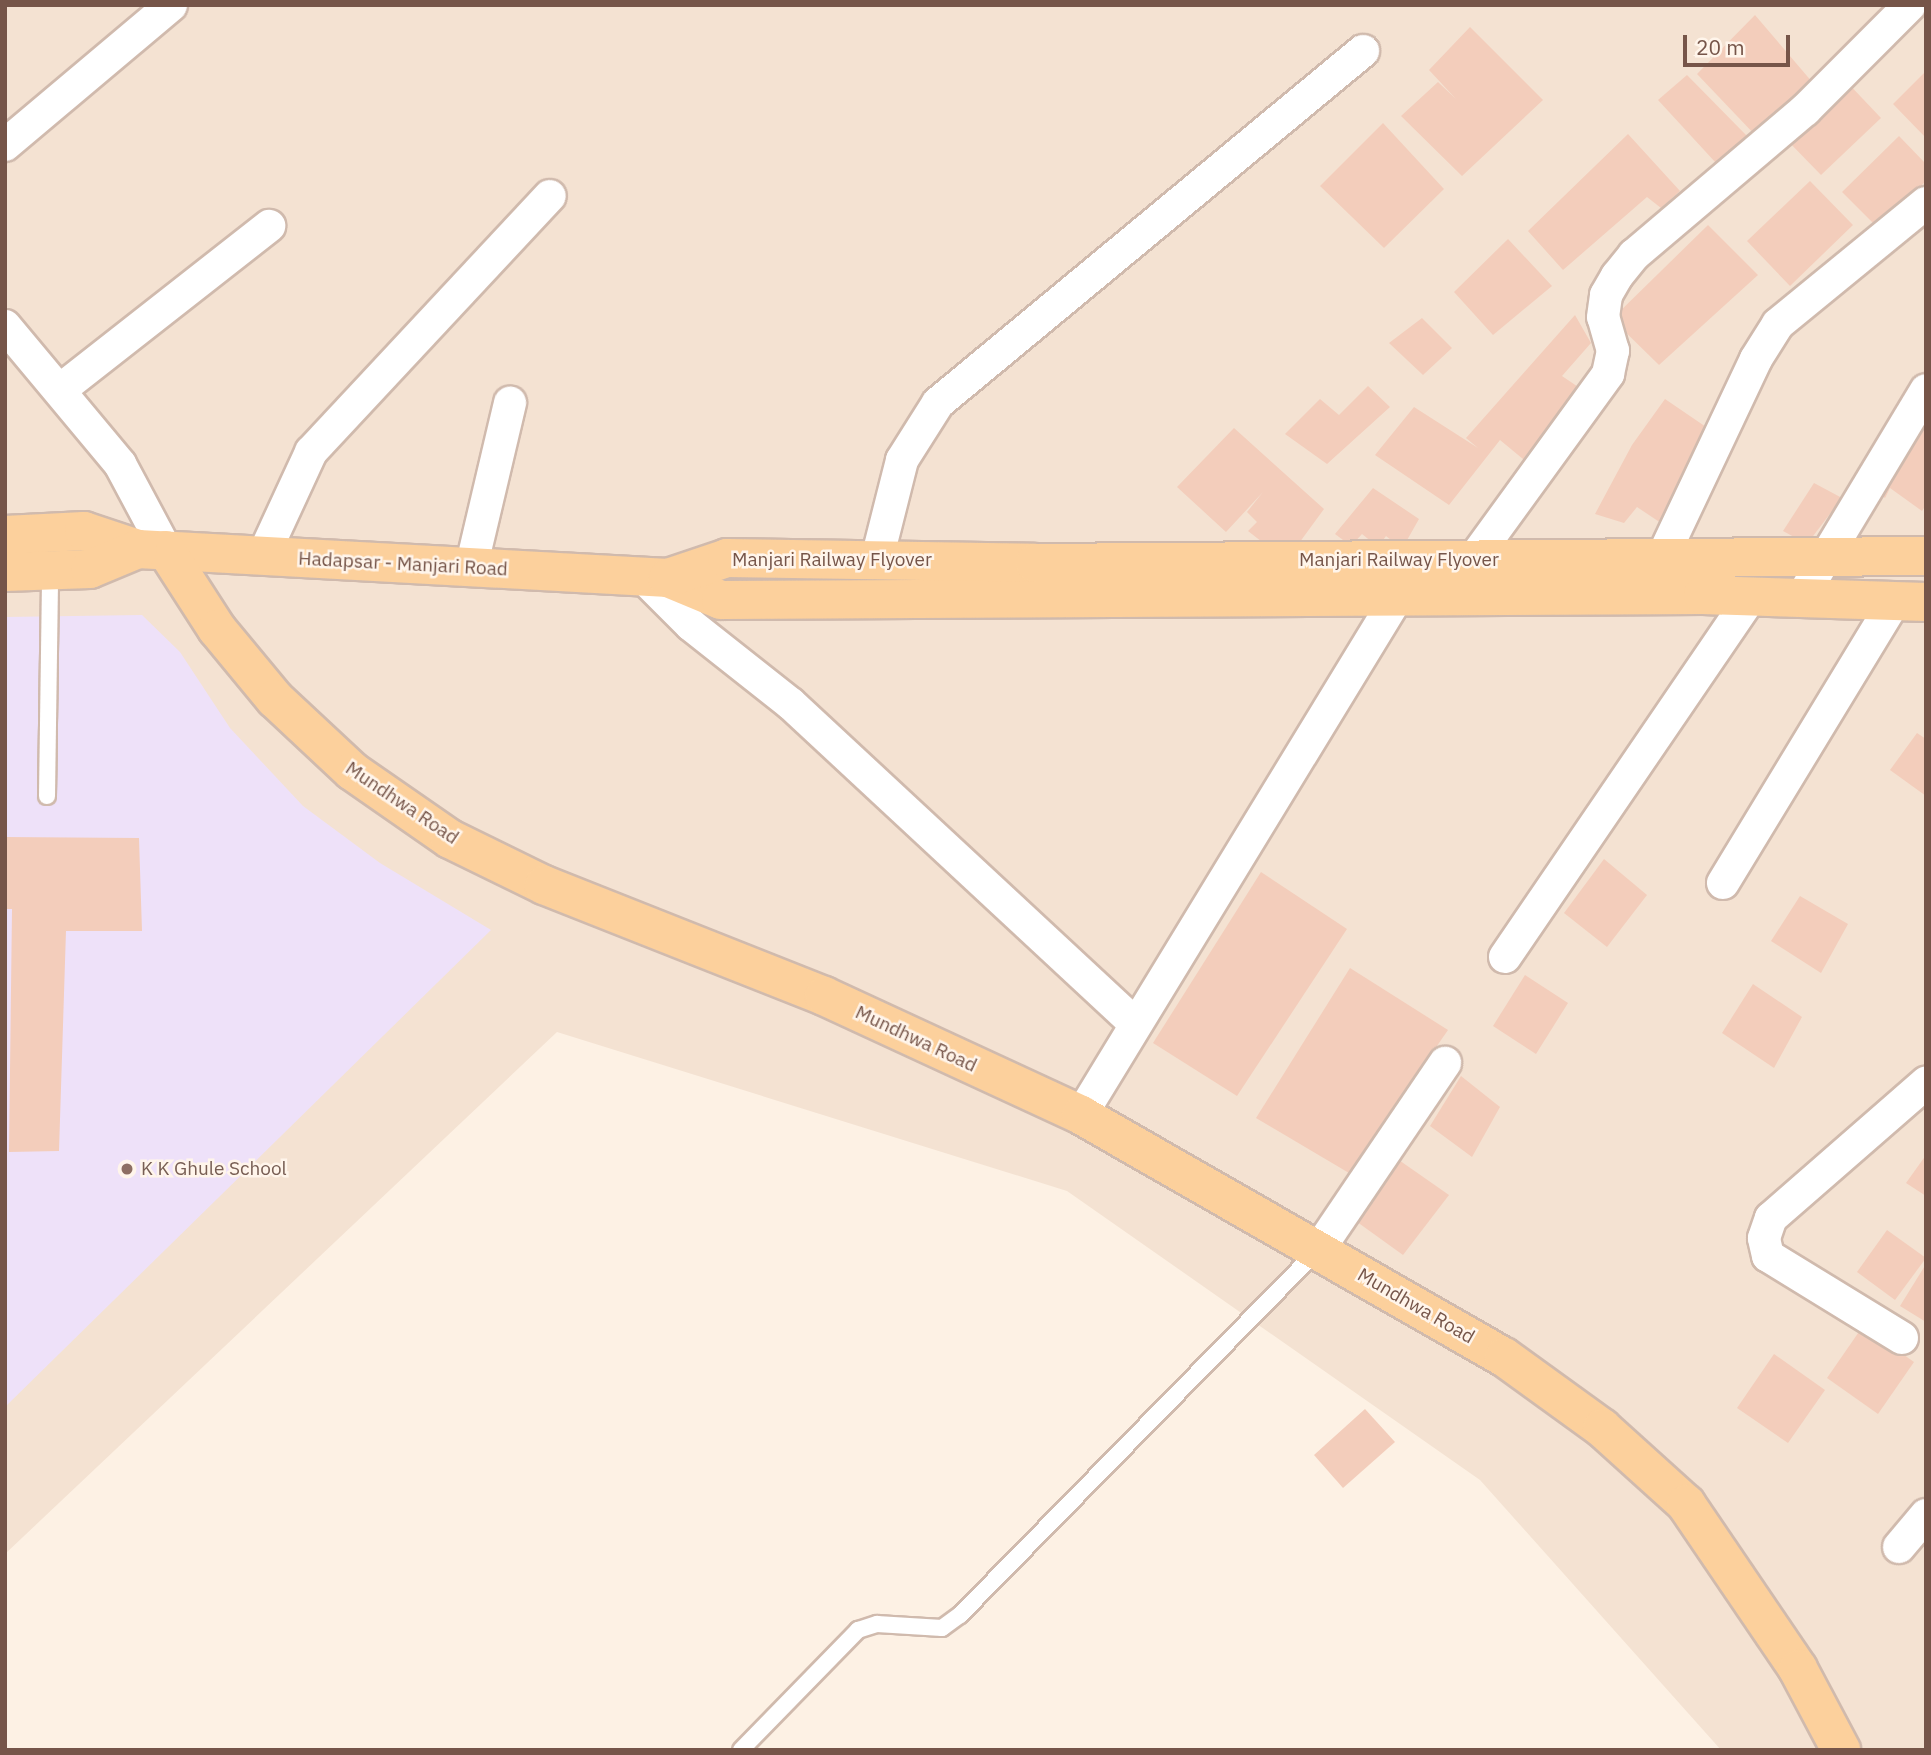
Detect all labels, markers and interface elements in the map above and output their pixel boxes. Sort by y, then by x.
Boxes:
scale bar [1686,21,1793,65]
text: 20 m [1696,33,1745,61]
street label: Hadapsar - Manjari Road [298,547,508,581]
street label: Manjari Railway Flyover [732,549,932,571]
street label: Manjari Railway Flyover [1299,549,1499,571]
street label: Mundhwa Road [341,757,463,849]
street label: Mundhwa Road [852,1001,980,1077]
place label: K K Ghule School [141,1158,287,1180]
marker: K K Ghule School [119,1161,135,1177]
street label: Mundhwa Road [1353,1263,1479,1349]

